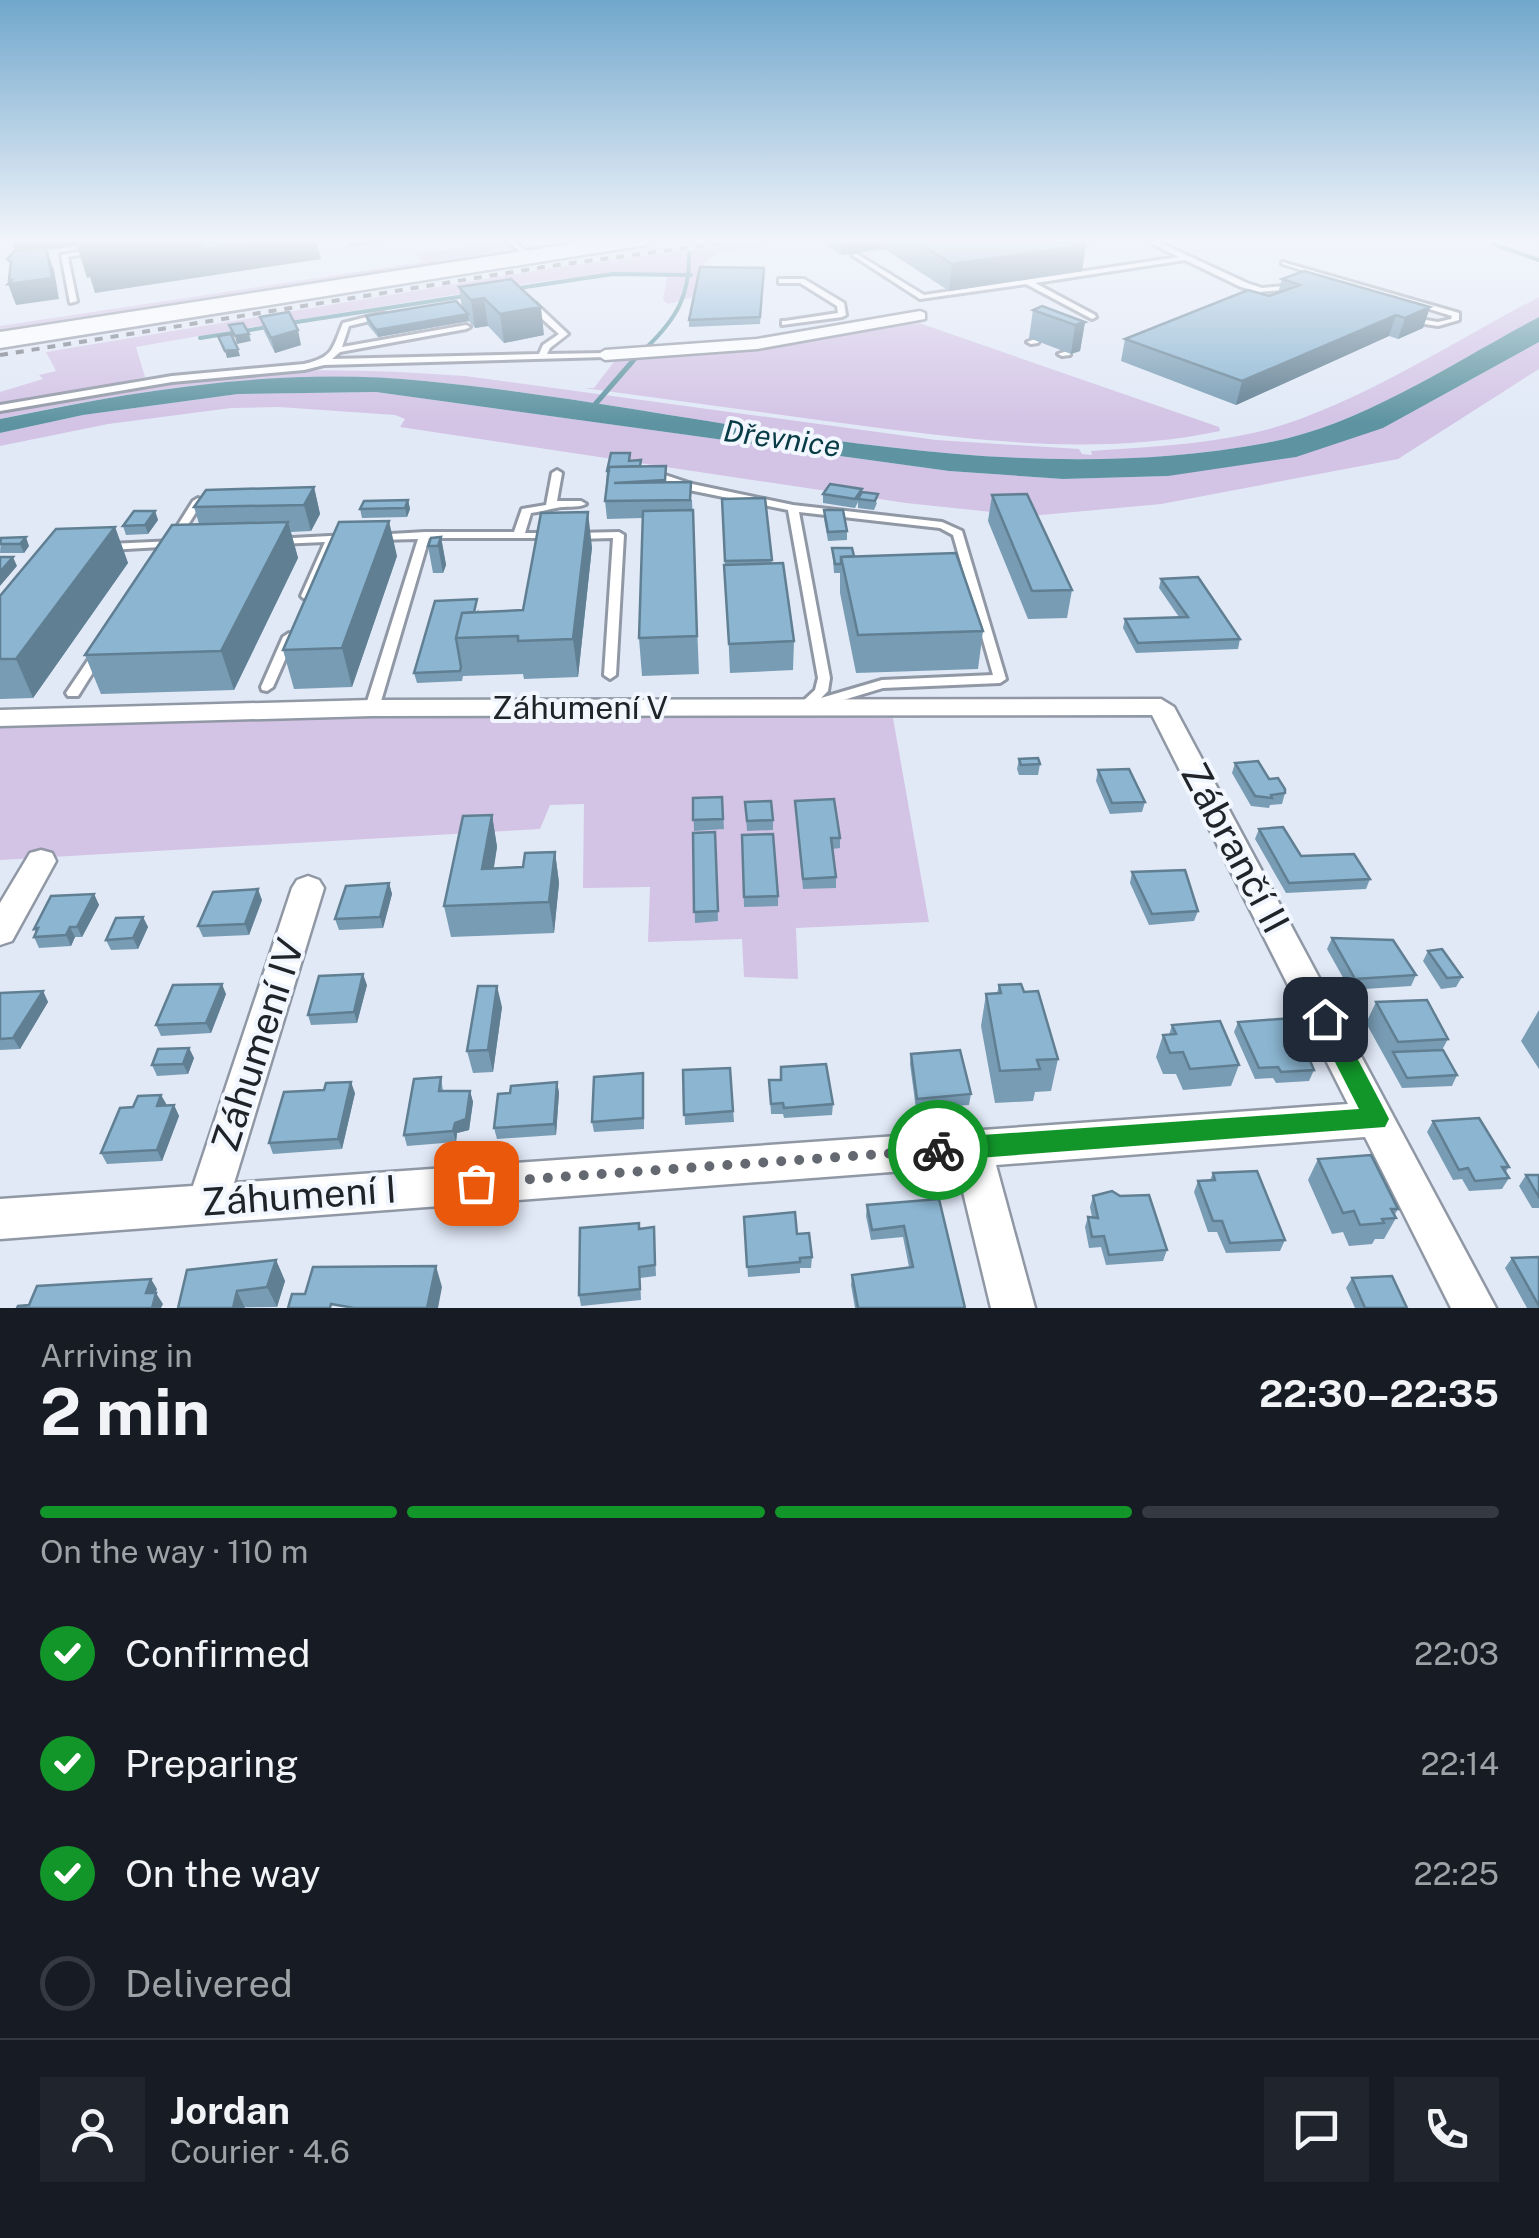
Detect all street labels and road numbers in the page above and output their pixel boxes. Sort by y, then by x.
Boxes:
street label: Záhumení V [492,689,668,726]
street label: Zábrančí II [1172,755,1299,940]
street label: Záhumení IV [202,933,313,1157]
street label: Záhumení I [200,1166,398,1225]

